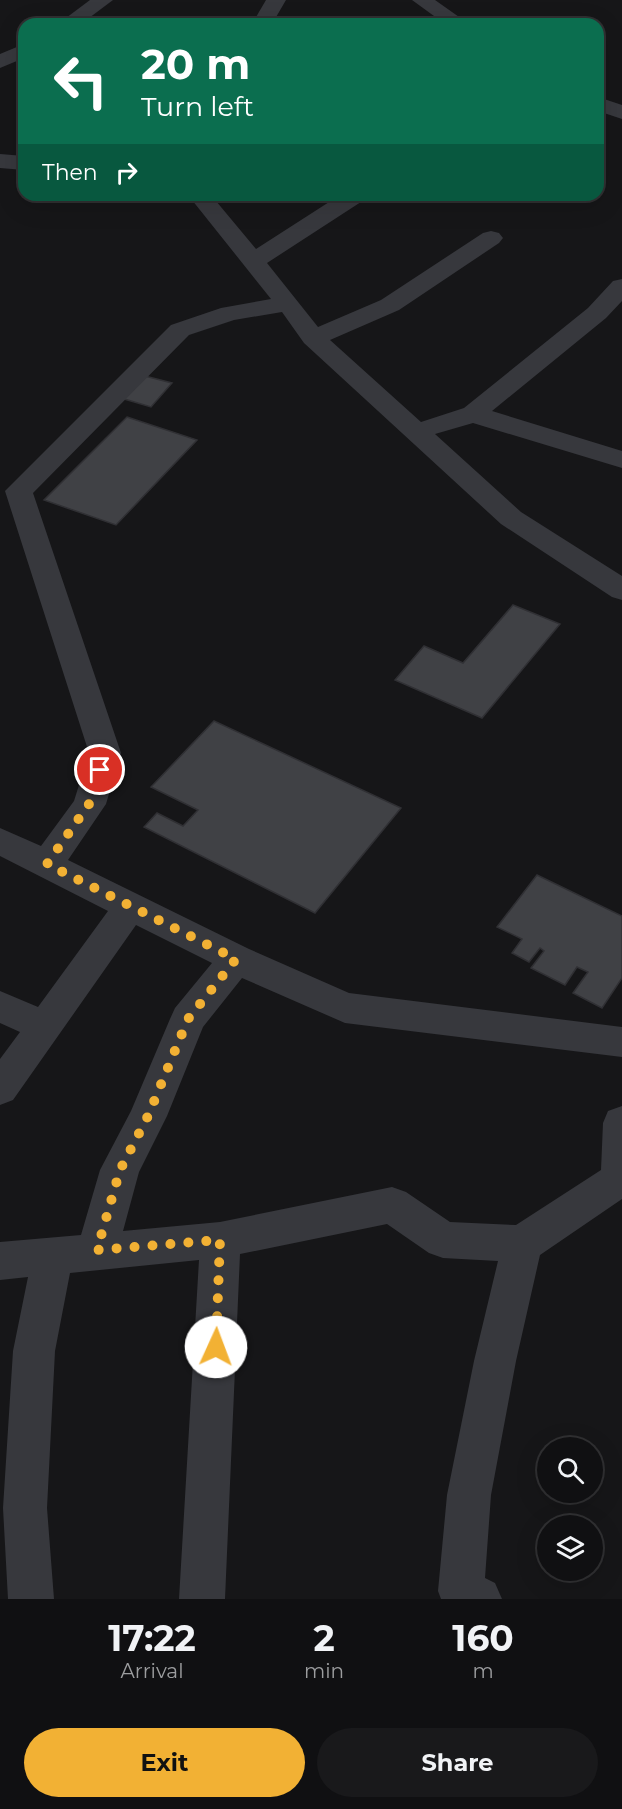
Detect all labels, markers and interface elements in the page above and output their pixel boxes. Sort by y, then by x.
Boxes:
text: 20 m [141,38,250,90]
icon: left [42,42,120,120]
text: Turn left [141,90,254,123]
icon: right [110,156,143,189]
text: Then [42,159,98,186]
pin [74,744,125,795]
icon: arrive [83,753,116,786]
position arrow [184,1315,248,1379]
map controls [537,1437,603,1581]
button: search [537,1437,603,1503]
button: layers [537,1515,603,1581]
text: 17:22 [108,1616,196,1660]
text: 2 [313,1616,335,1660]
text: 160 [452,1616,514,1660]
text: Arrival [120,1659,184,1683]
text: min [304,1659,344,1683]
text: m [472,1659,494,1683]
button: Exit [24,1728,305,1797]
button: Share [317,1728,598,1797]

